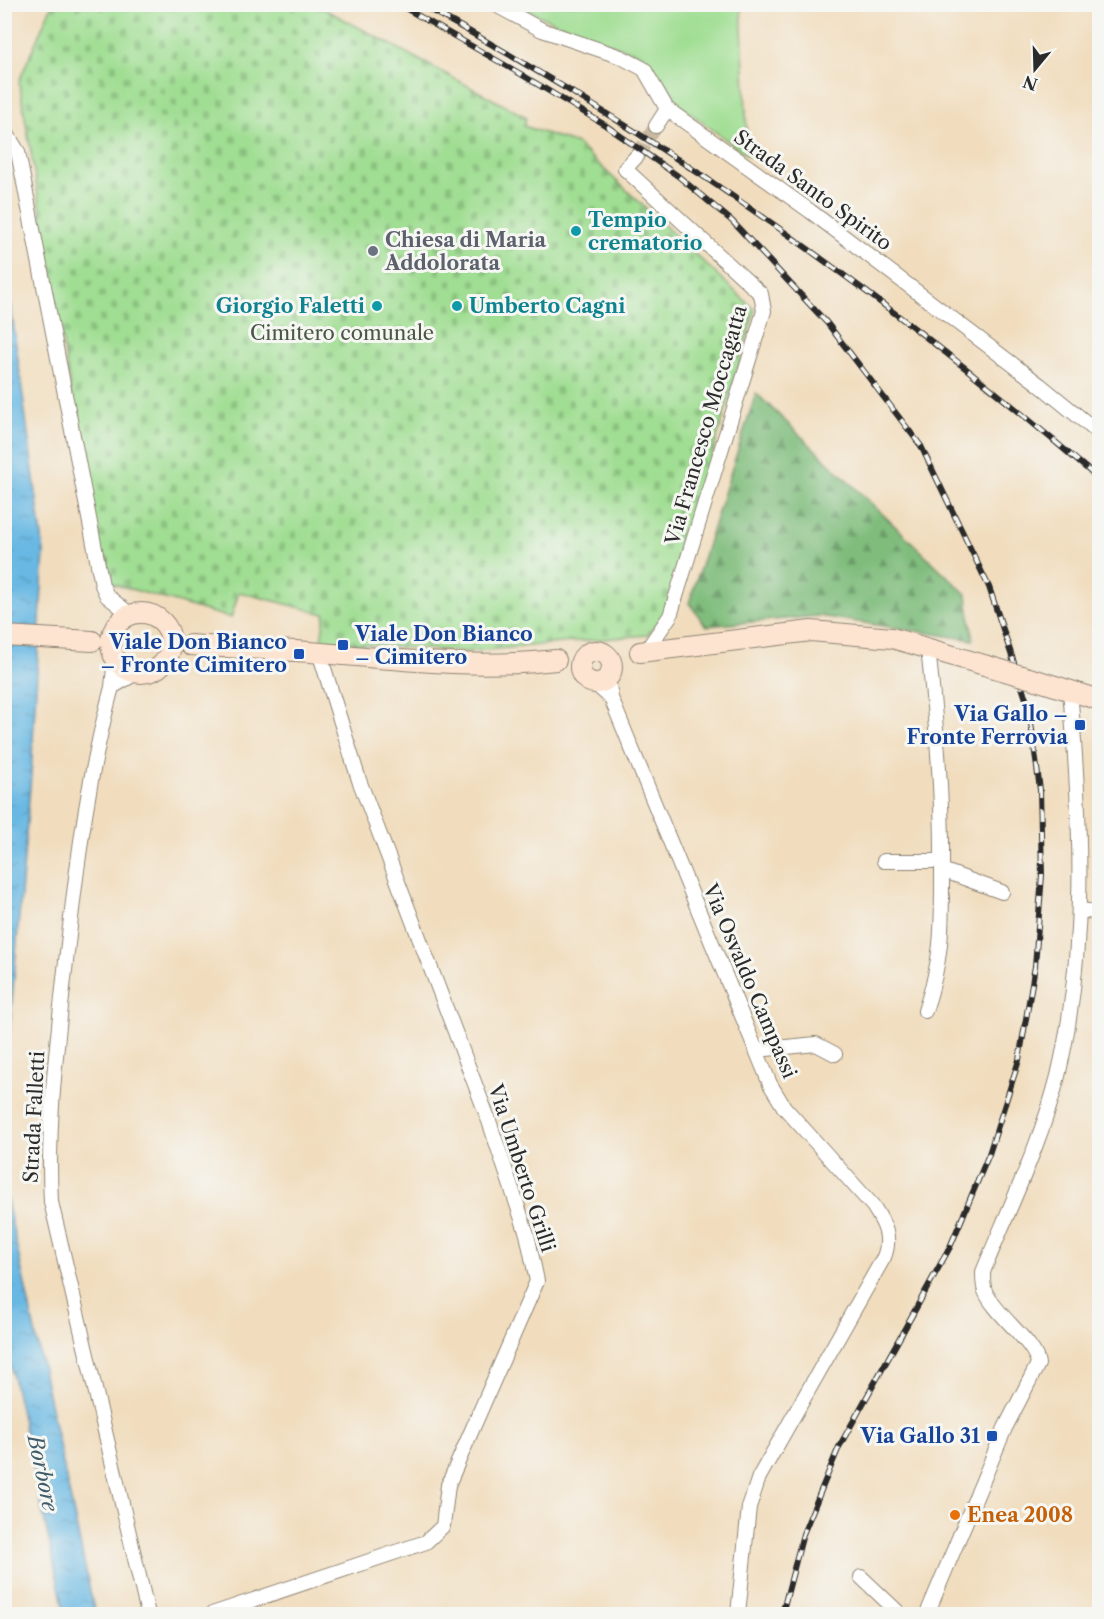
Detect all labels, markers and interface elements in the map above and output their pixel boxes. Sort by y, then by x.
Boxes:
north arrow [1005,39,1065,99]
text: N [1020,71,1040,95]
street label: Strada Santo Spirito [729,125,897,255]
place label: Tempio crematorio [588,208,702,255]
marker: Tempio crematorio [569,224,583,238]
place label: Chiesa di Maria Addolorata [384,228,547,275]
marker: Chiesa di Maria Addolorata [366,244,380,258]
place label: Giorgio Faletti [216,294,365,318]
place label: Umberto Cagni [469,294,625,318]
marker: Giorgio Faletti [370,299,384,313]
marker: Umberto Cagni [450,299,464,313]
street label: Via Francesco Moccagatta [660,302,752,549]
park label: Cimitero comunale [250,321,434,345]
place label: Viale Don Bianco – Cimitero [354,622,533,669]
place label: Viale Don Bianco – Fronte Cimitero [100,630,287,677]
marker: Viale Don Bianco – Cimitero [336,638,350,652]
marker: Viale Don Bianco – Fronte Cimitero [292,647,306,661]
place label: Via Gallo – Fronte Ferrovia [906,702,1068,749]
marker: Via Gallo – Fronte Ferrovia [1073,718,1087,732]
street label: Via Osvaldo Campassi [698,879,802,1082]
street label: Strada Falletti [19,1051,49,1183]
street label: Via Umberto Grilli [483,1080,560,1255]
place label: Via Gallo 31 [860,1424,980,1448]
marker: Via Gallo 31 [985,1429,999,1443]
water label: Borbore [22,1431,63,1514]
place label: Enea 2008 [967,1503,1073,1527]
marker: Enea 2008 [948,1508,962,1522]

